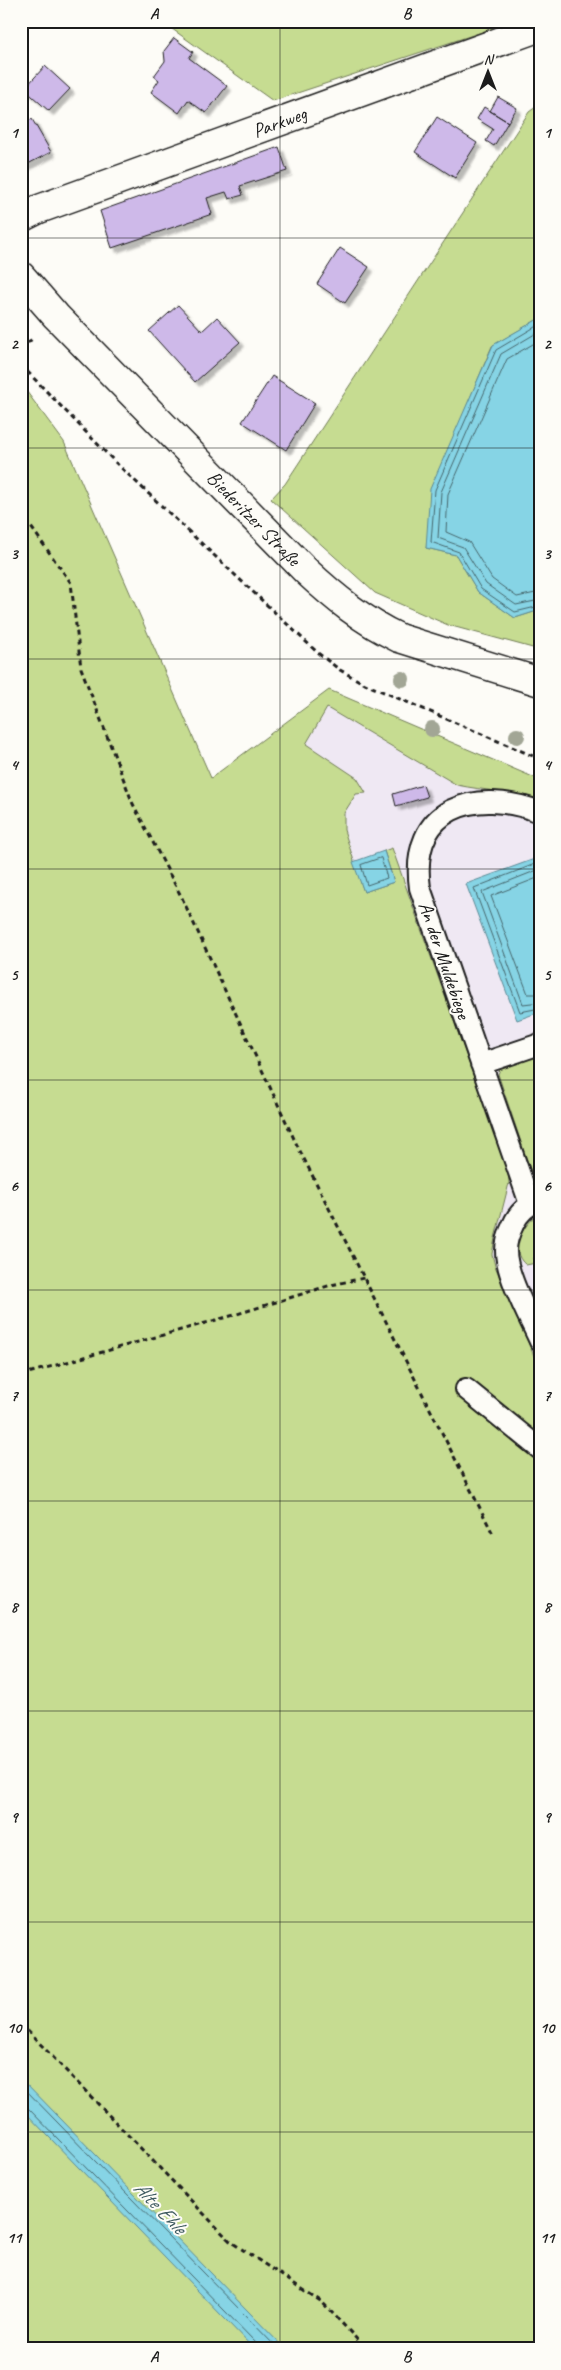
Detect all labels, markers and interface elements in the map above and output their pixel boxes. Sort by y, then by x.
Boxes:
text: A [150,4,160,24]
text: B [403,4,413,24]
north arrow [464,48,514,98]
text: N [484,51,495,68]
street label: Parkweg [249,101,311,143]
text: 1 [10,123,19,143]
text: 1 [543,123,552,143]
text: 2 [10,334,19,354]
text: 2 [543,334,552,354]
street label: Biederitzer Straße [201,465,307,572]
text: 3 [10,544,19,564]
text: 3 [543,544,552,564]
text: 4 [10,755,19,775]
text: 4 [543,755,552,775]
street label: An der Muldebiege [413,898,477,1023]
text: 5 [11,965,20,985]
text: 5 [544,965,553,985]
text: 6 [10,1176,19,1196]
text: 6 [543,1176,552,1196]
text: 7 [10,1386,19,1406]
text: 7 [543,1386,552,1406]
text: 8 [10,1597,19,1617]
text: 8 [543,1597,552,1617]
text: 9 [10,1807,19,1827]
text: 9 [543,1807,552,1827]
text: 10 [7,2018,23,2038]
text: 10 [540,2018,556,2038]
water label: Alte Ehle [128,2175,194,2241]
text: 11 [7,2228,23,2248]
text: 11 [540,2228,556,2248]
text: A [150,2347,160,2367]
text: B [403,2347,413,2367]

